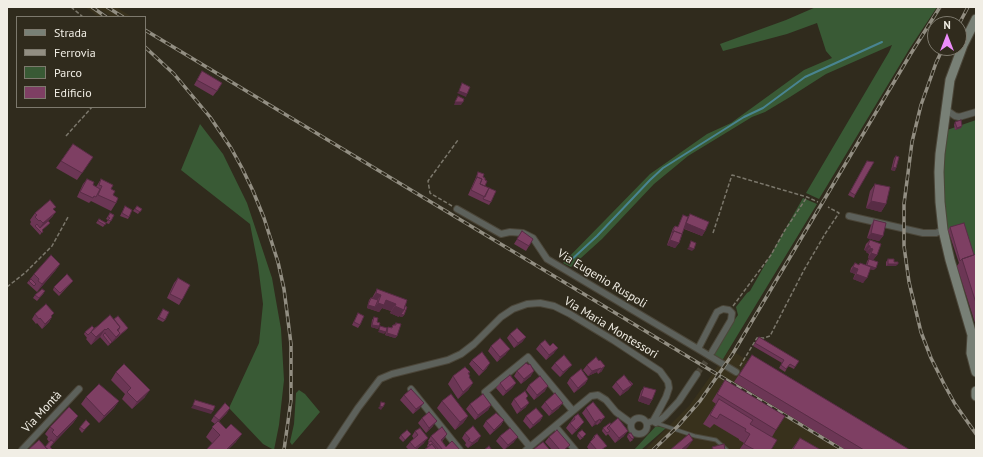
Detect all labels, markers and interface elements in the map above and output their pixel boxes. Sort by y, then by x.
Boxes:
legend [16,16,146,108]
north arrow [927,16,967,56]
text: N [943,18,951,32]
text: Strada [54,25,87,40]
text: Ferrovia [54,45,96,60]
text: Parco [54,65,82,80]
text: Edificio [54,85,92,100]
street label: Via Eugenio Ruspoli [554,247,650,311]
street label: Via Maria Montessori [561,294,661,362]
street label: Via Montà [19,388,65,436]

